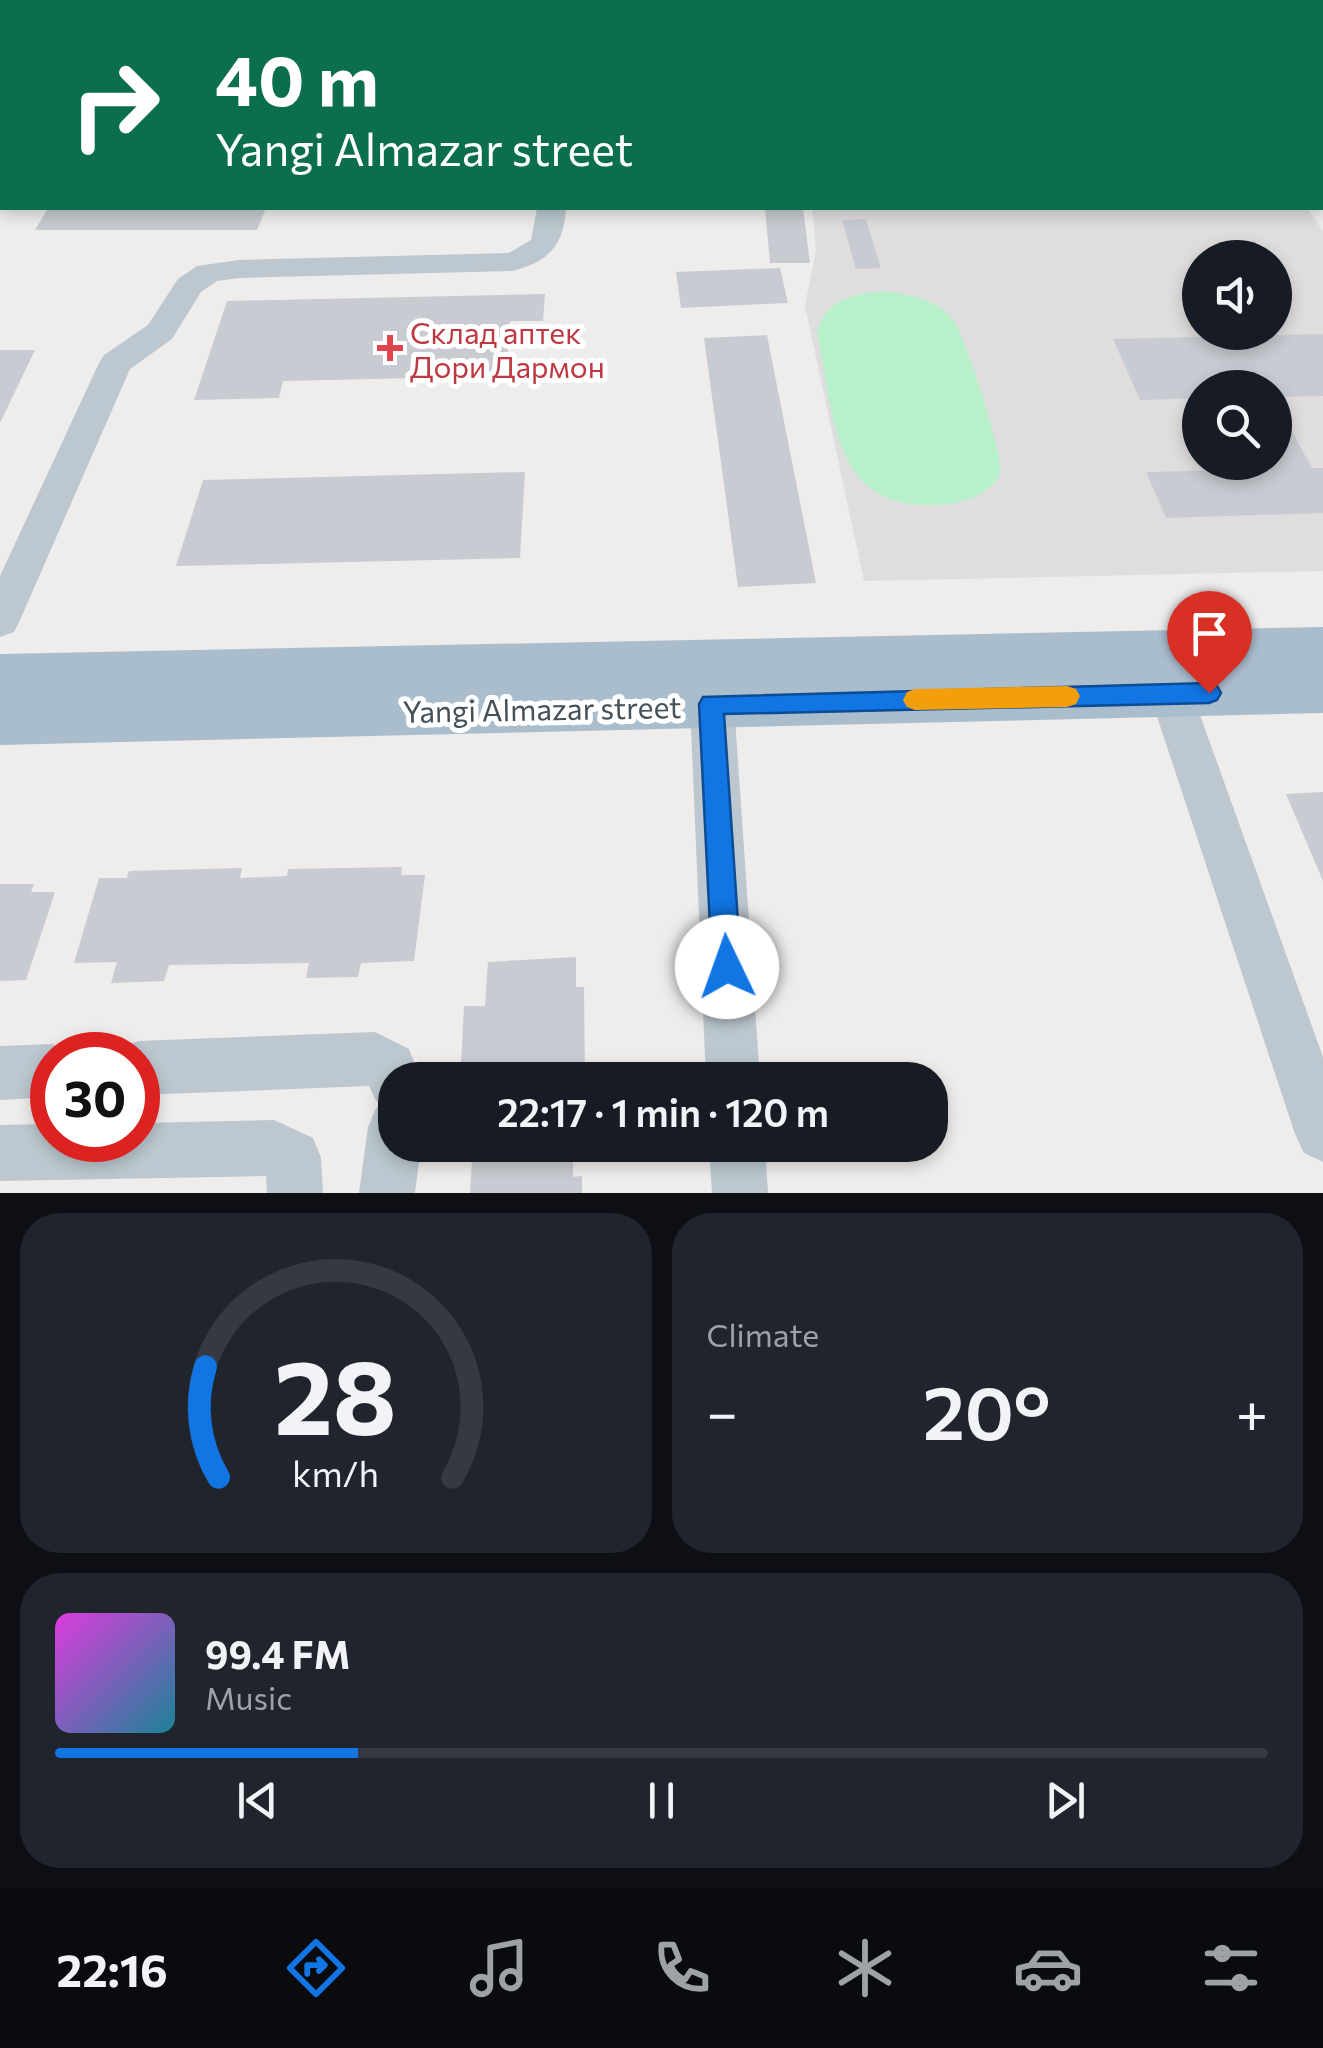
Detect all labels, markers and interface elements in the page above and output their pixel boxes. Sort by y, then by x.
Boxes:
text: 40 m [215,35,379,120]
icon: right [50,40,180,170]
text: Yangi Almazar street [215,120,633,175]
map controls [1182,240,1292,480]
button: sound [1182,240,1292,350]
place label: Склад аптек Дори Дармон [410,313,605,384]
marker: Склад аптек Дори Дармон [379,337,401,359]
button: search [1182,370,1292,480]
pin [1167,591,1252,694]
icon: arrive [1182,606,1237,661]
street label: Yangi Almazar street [402,687,682,729]
position arrow [675,915,779,1019]
speed limit sign: 30 [30,1032,160,1162]
text: 22:17 · 1 min · 120 m [497,1088,829,1135]
text: Climate [707,1314,819,1354]
text: 28 [274,1329,397,1456]
text: 20° [923,1364,1051,1455]
text: − [707,1377,738,1444]
text: + [1236,1377,1268,1444]
text: km/h [292,1451,379,1494]
text: 99.4 FM [205,1630,350,1677]
text: Music [205,1677,292,1717]
icon: previous [230,1773,285,1828]
icon: pause [634,1773,689,1828]
icon: next [1038,1773,1093,1828]
icon: directions [281,1933,351,2003]
icon: music [464,1933,534,2003]
icon: phone [647,1933,717,2003]
icon: climate [830,1933,900,2003]
icon: car [1013,1933,1083,2003]
icon: filters [1196,1933,1266,2003]
text: 22:16 [57,1941,168,1996]

